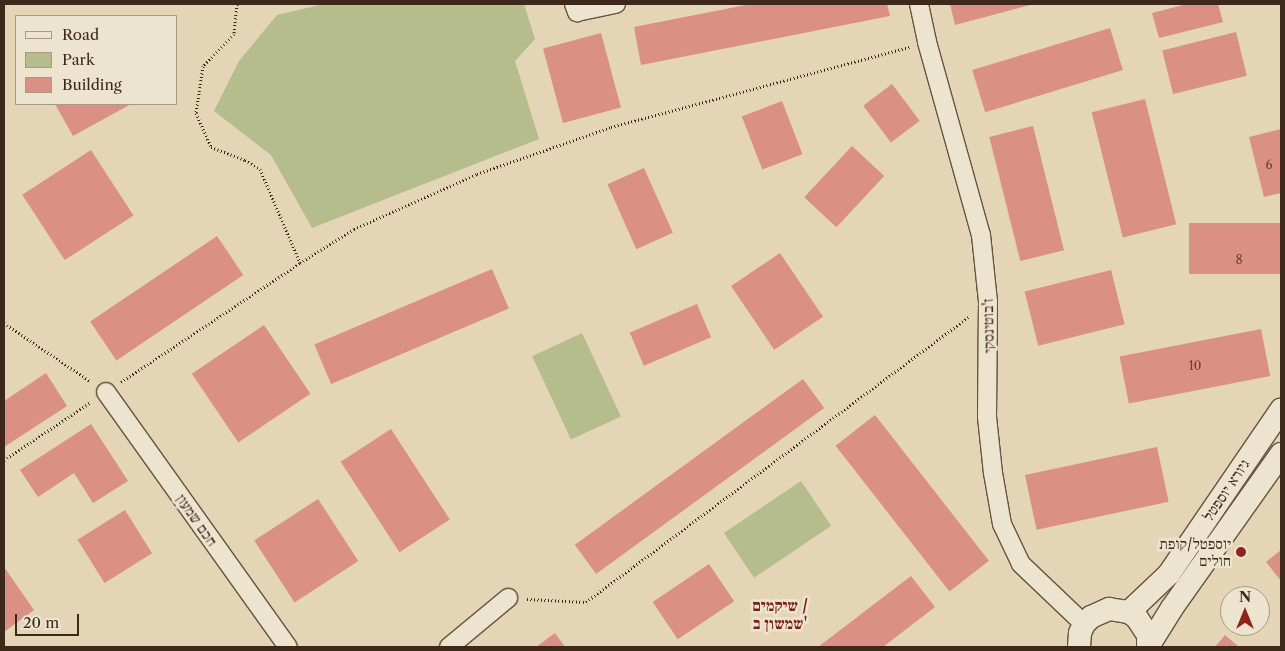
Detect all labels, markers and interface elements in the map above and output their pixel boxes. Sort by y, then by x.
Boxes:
legend [15,15,178,105]
text: Road [62,25,99,44]
text: Park [62,50,95,69]
text: Building [62,75,122,94]
house number: 6 [1265,158,1273,172]
house number: 8 [1235,253,1243,267]
street label: ז'בוטינסקי [979,299,997,353]
house number: 10 [1189,359,1201,373]
street label: גיורא יוספטל [1199,456,1253,524]
street label: חכם שמעון [173,491,221,549]
place label: יוספטל/קופת חולים [1159,534,1231,569]
marker: יוספטל/קופת חולים [1235,546,1247,558]
north arrow [1220,586,1270,636]
text: N [1239,588,1251,606]
district label: שיקמים / שמשון ב' [752,595,808,633]
scale bar [18,604,81,636]
text: 20 m [23,613,59,632]

